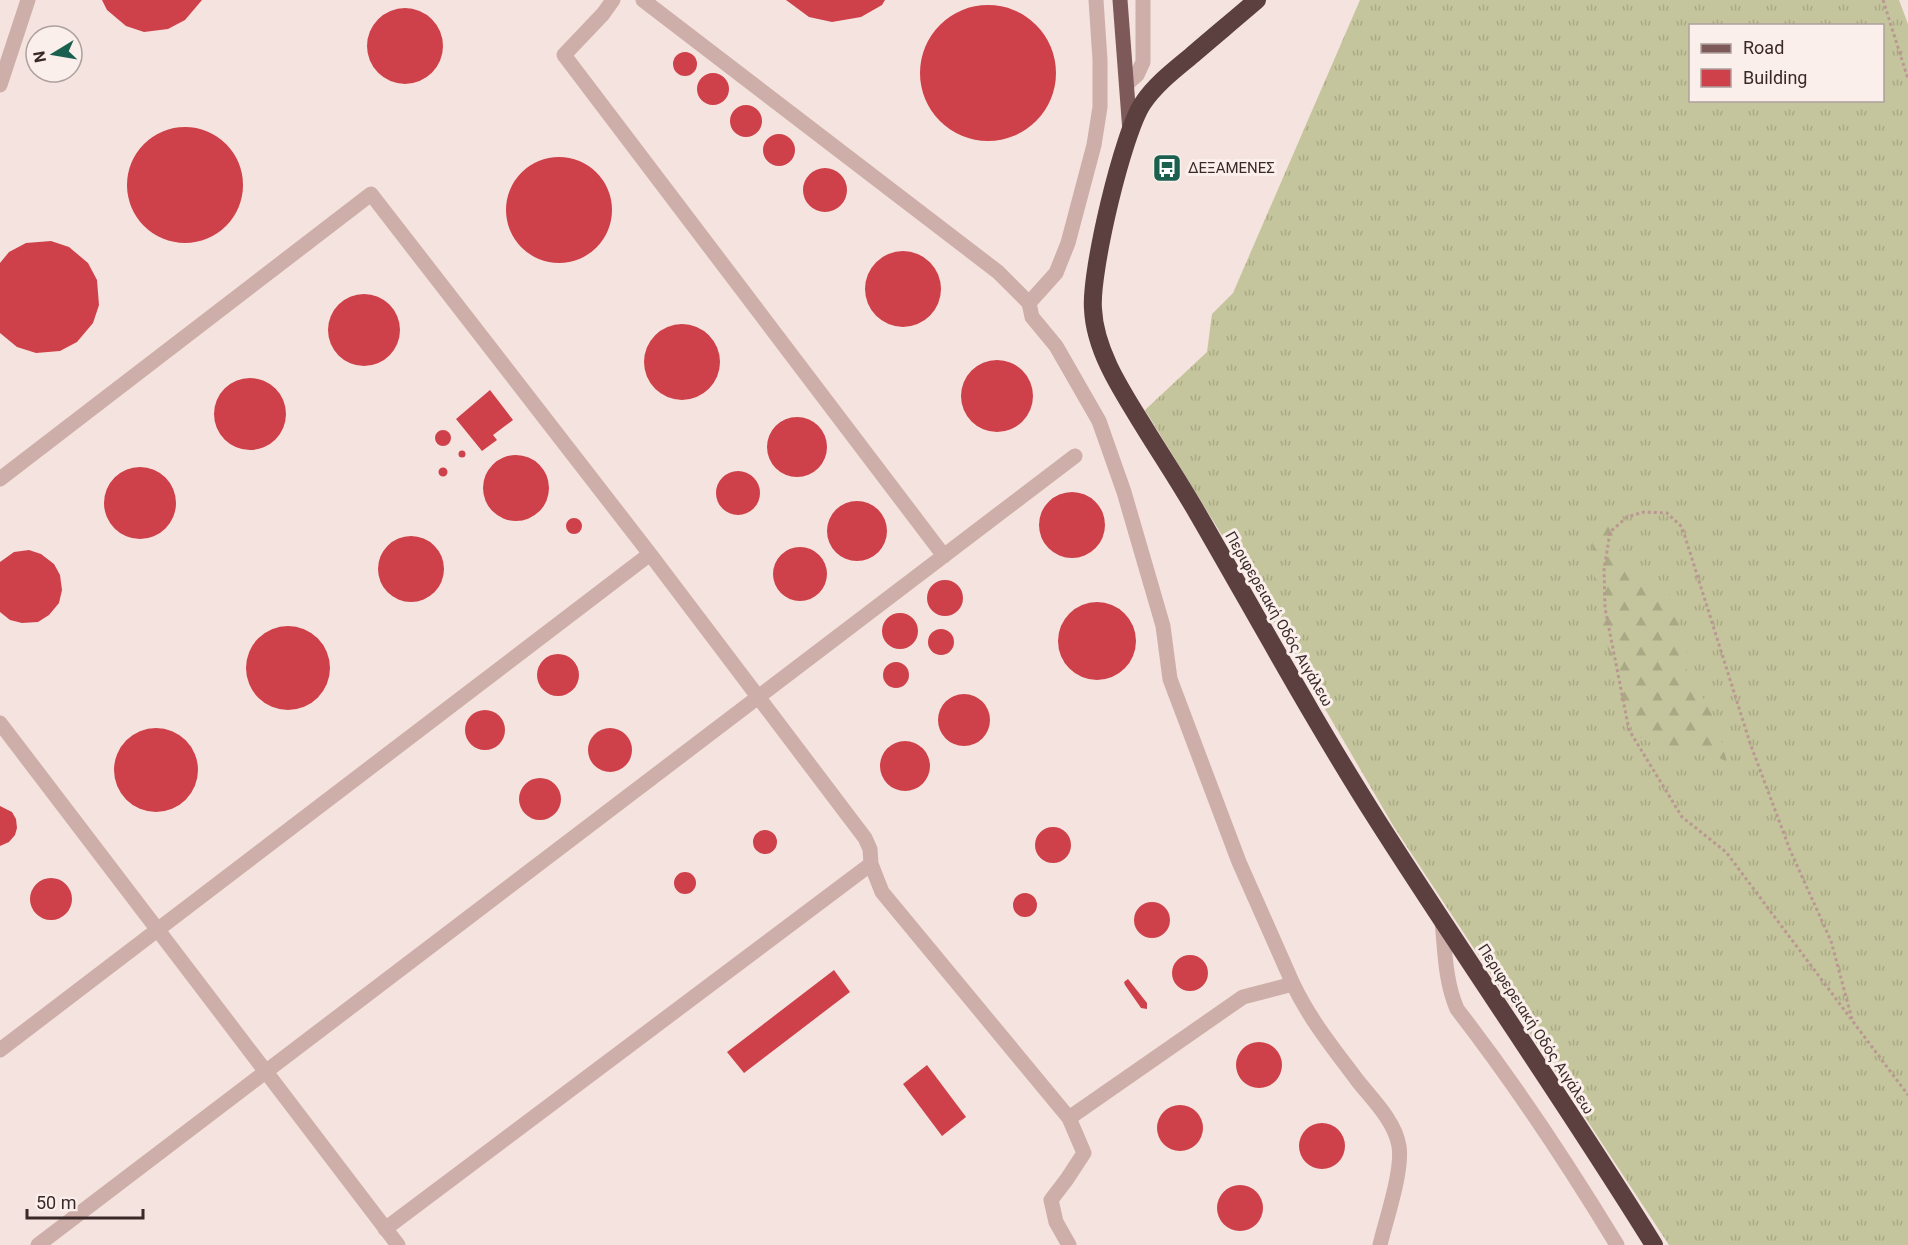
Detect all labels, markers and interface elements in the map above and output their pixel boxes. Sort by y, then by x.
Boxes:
north arrow [24,24,84,84]
legend [1689,24,1884,102]
text: Road [1743,37,1784,58]
text: N [29,49,50,64]
text: Building [1743,67,1807,88]
bus stop icon: ΔΕΞΑΜΕΝΕΣ [1151,152,1183,184]
place label: ΔΕΞΑΜΕΝΕΣ [1188,159,1275,177]
street label: Περιφερειακή Οδός Αιγάλεω [1221,528,1337,710]
street label: Περιφερειακή Οδός Αιγάλεω [1474,941,1598,1117]
scale bar [27,1182,142,1220]
text: 50 m [36,1192,76,1213]

